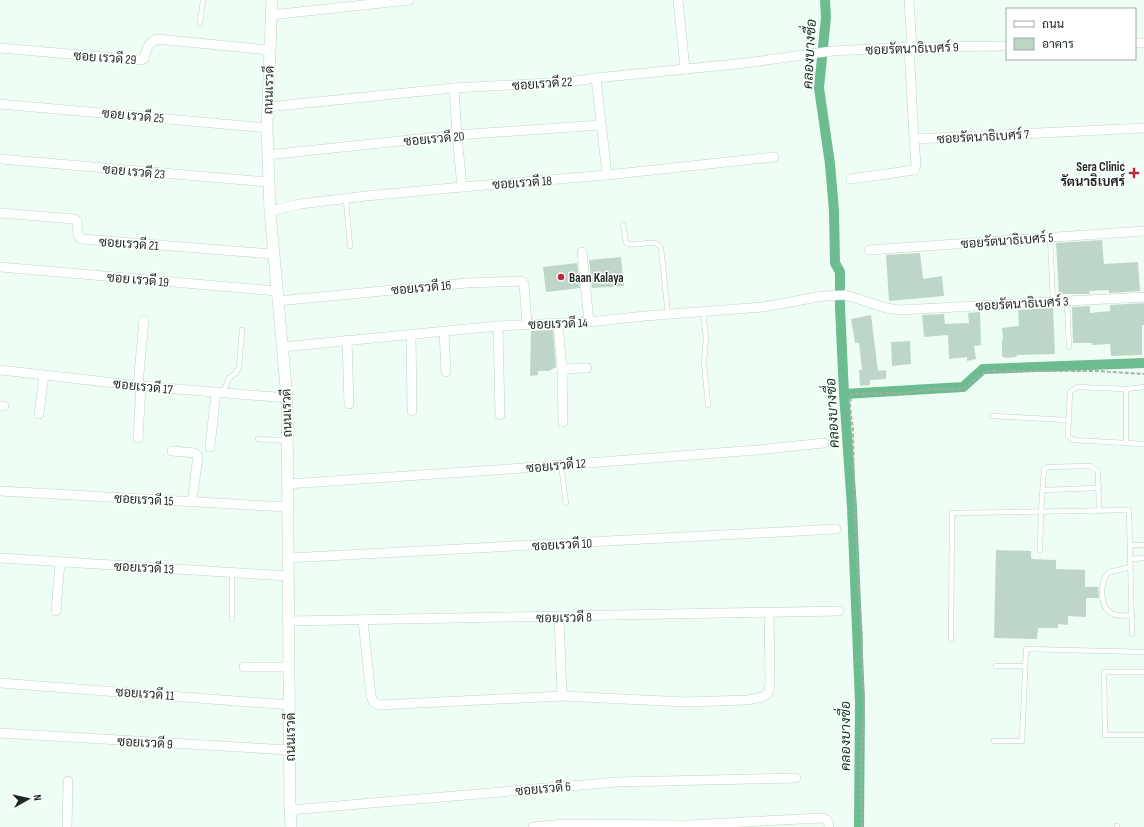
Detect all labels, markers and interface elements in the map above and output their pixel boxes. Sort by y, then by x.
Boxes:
legend [1006,8,1136,60]
text: ถนน [1042,17,1065,32]
water label: คลองบางซื่อ [795,18,820,90]
street label: ซอยรัตนาธิเบศร์ 9 [865,37,959,59]
text: อาคาร [1042,37,1074,52]
street label: ซอย เรวดี 29 [73,46,137,68]
street label: ถนนเรวดี [258,65,278,115]
street label: ซอยเรวดี 22 [511,72,573,94]
street label: ซอย เรวดี 25 [101,103,165,127]
street label: ซอยรัตนาธิเบศร์ 7 [936,125,1031,147]
street label: ซอยเรวดี 20 [403,126,465,150]
street label: ซอย เรวดี 23 [102,159,166,183]
place label: Sera Clinic รัตนาธิเบศร์ [1060,159,1126,190]
marker: Sera Clinic รัตนาธิเบศร์ [1128,167,1140,179]
street label: ซอยเรวดี 18 [491,171,553,193]
street label: ซอยรัตนาธิเบศร์ 5 [960,228,1054,252]
street label: ซอยเรวดี 21 [99,232,160,254]
street label: ซอย เรวดี 19 [106,267,170,291]
place label: Baan Kalaya [569,270,624,286]
marker: Baan Kalaya [556,272,566,282]
street label: ซอยเรวดี 16 [390,275,452,299]
street label: ซอยรัตนาธิเบศร์ 3 [975,292,1069,314]
street label: ซอยเรวดี 14 [528,313,589,333]
street label: ซอยเรวดี 17 [112,374,174,398]
water label: คลองบางซื่อ [818,377,843,449]
street label: ถนนเรวดี [276,388,296,438]
street label: ซอยเรวดี 12 [525,453,587,477]
street label: ซอยเรวดี 15 [114,488,174,510]
street label: ซอยเรวดี 10 [531,533,593,555]
street label: ซอยเรวดี 13 [114,556,174,578]
street label: ซอยเรวดี 8 [536,608,592,626]
street label: ซอยเรวดี 11 [115,682,175,704]
water label: คลองบางซื่อ [833,701,854,771]
street label: ถนนเรวดี [281,713,299,761]
street label: ซอยเรวดี 9 [117,732,173,752]
street label: ซอยเรวดี 6 [515,777,572,799]
north arrow [8,779,48,819]
text: N [31,794,44,802]

